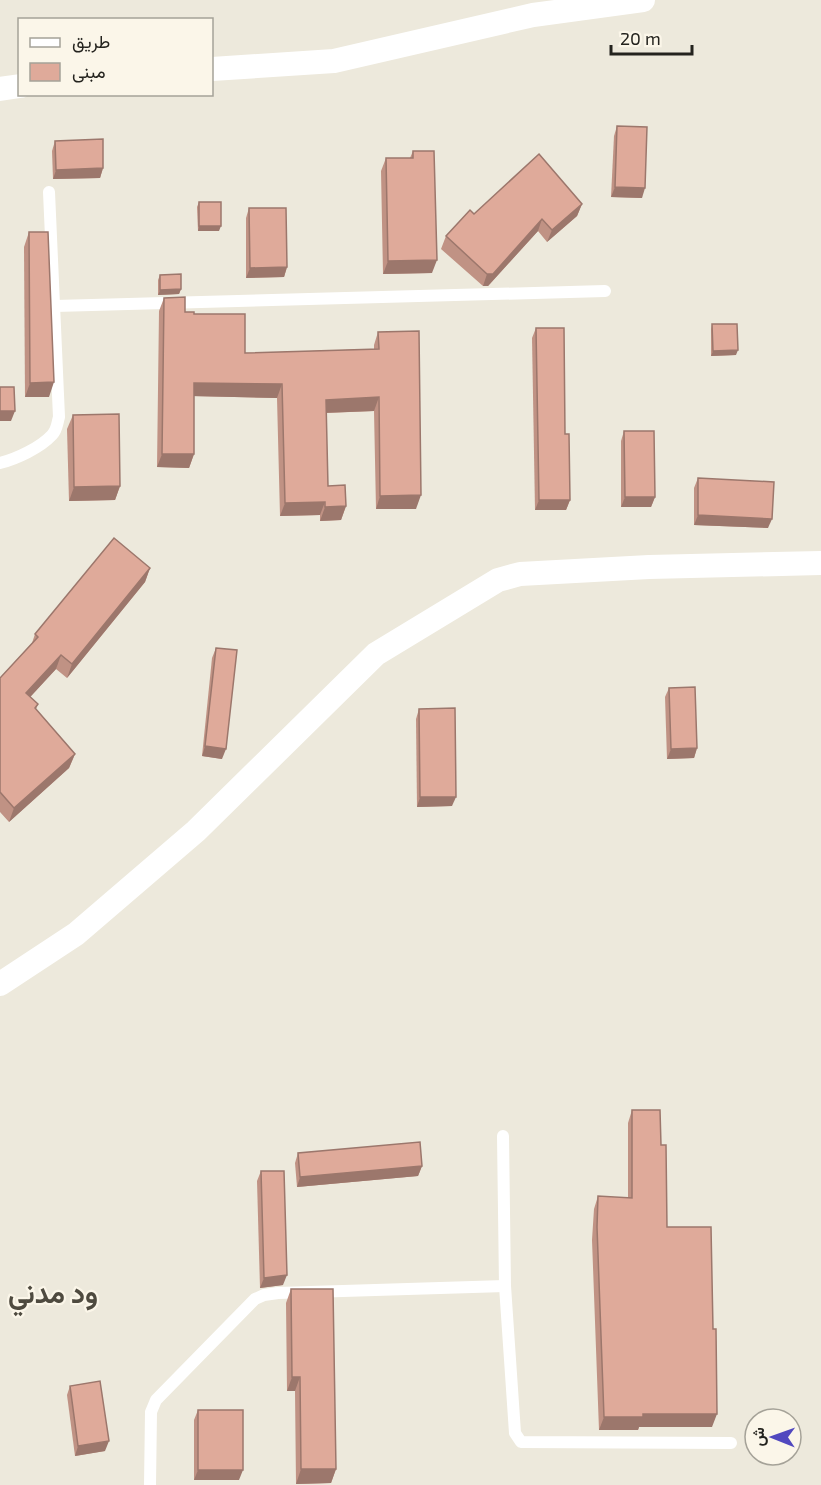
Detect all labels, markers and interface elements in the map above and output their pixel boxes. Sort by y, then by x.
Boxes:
legend [18,18,213,96]
scale bar [611,18,692,56]
text: 20 m [620,27,661,49]
text: طريق [72,30,110,53]
text: مبنى [72,60,106,83]
district label: ود مدني [8,1275,98,1317]
north arrow [743,1407,803,1467]
text: ش [748,1427,768,1447]

